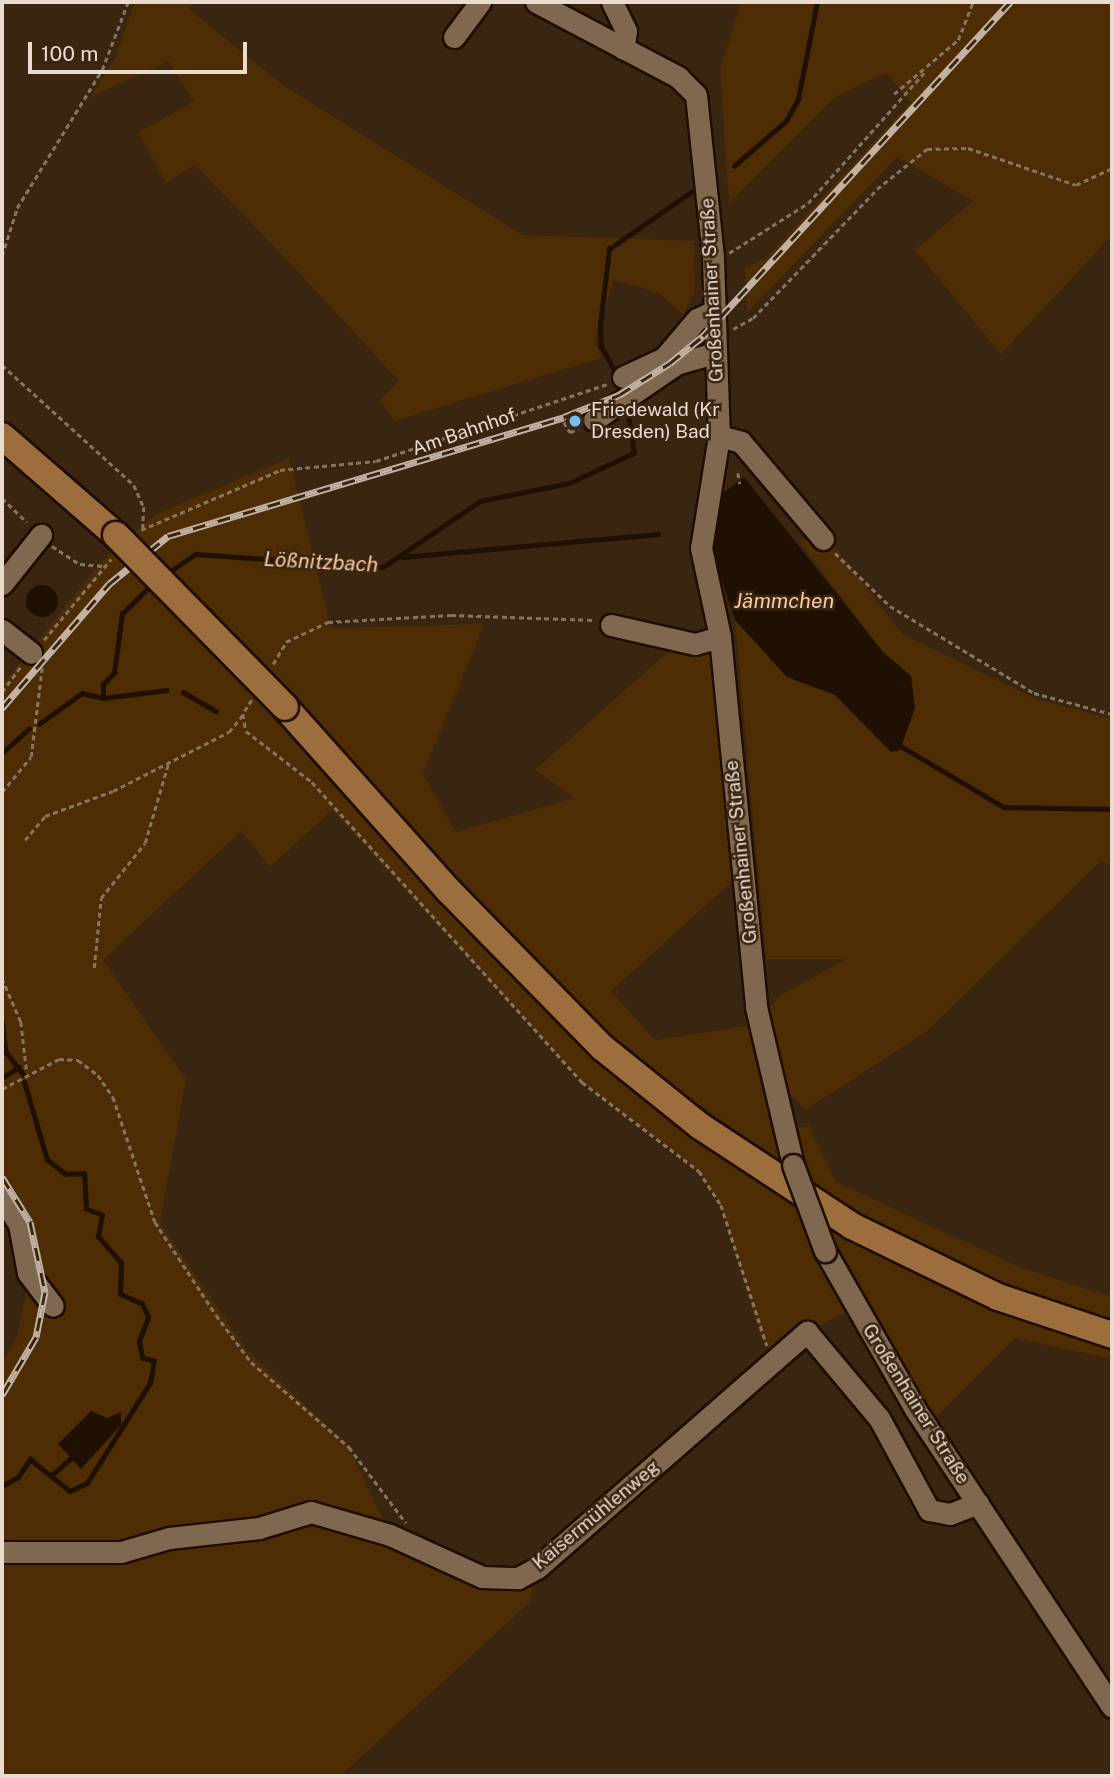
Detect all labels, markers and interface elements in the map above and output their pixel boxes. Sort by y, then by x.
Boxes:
scale bar [32,28,250,72]
text: 100 m [41,41,98,66]
street label: Großenhainer Straße [696,197,728,383]
place label: Friedewald (Kr Dresden) Bad [591,399,720,443]
street label: Am Bahnhof [409,404,519,460]
marker: Friedewald (Kr Dresden) Bad [565,411,585,431]
water label: Lößnitzbach [263,546,379,578]
water label: Jämmchen [734,588,834,614]
street label: Großenhainer Straße [720,759,762,945]
street label: Großenhainer Straße [858,1320,974,1488]
street label: Kaisermühlenweg [528,1455,664,1575]

